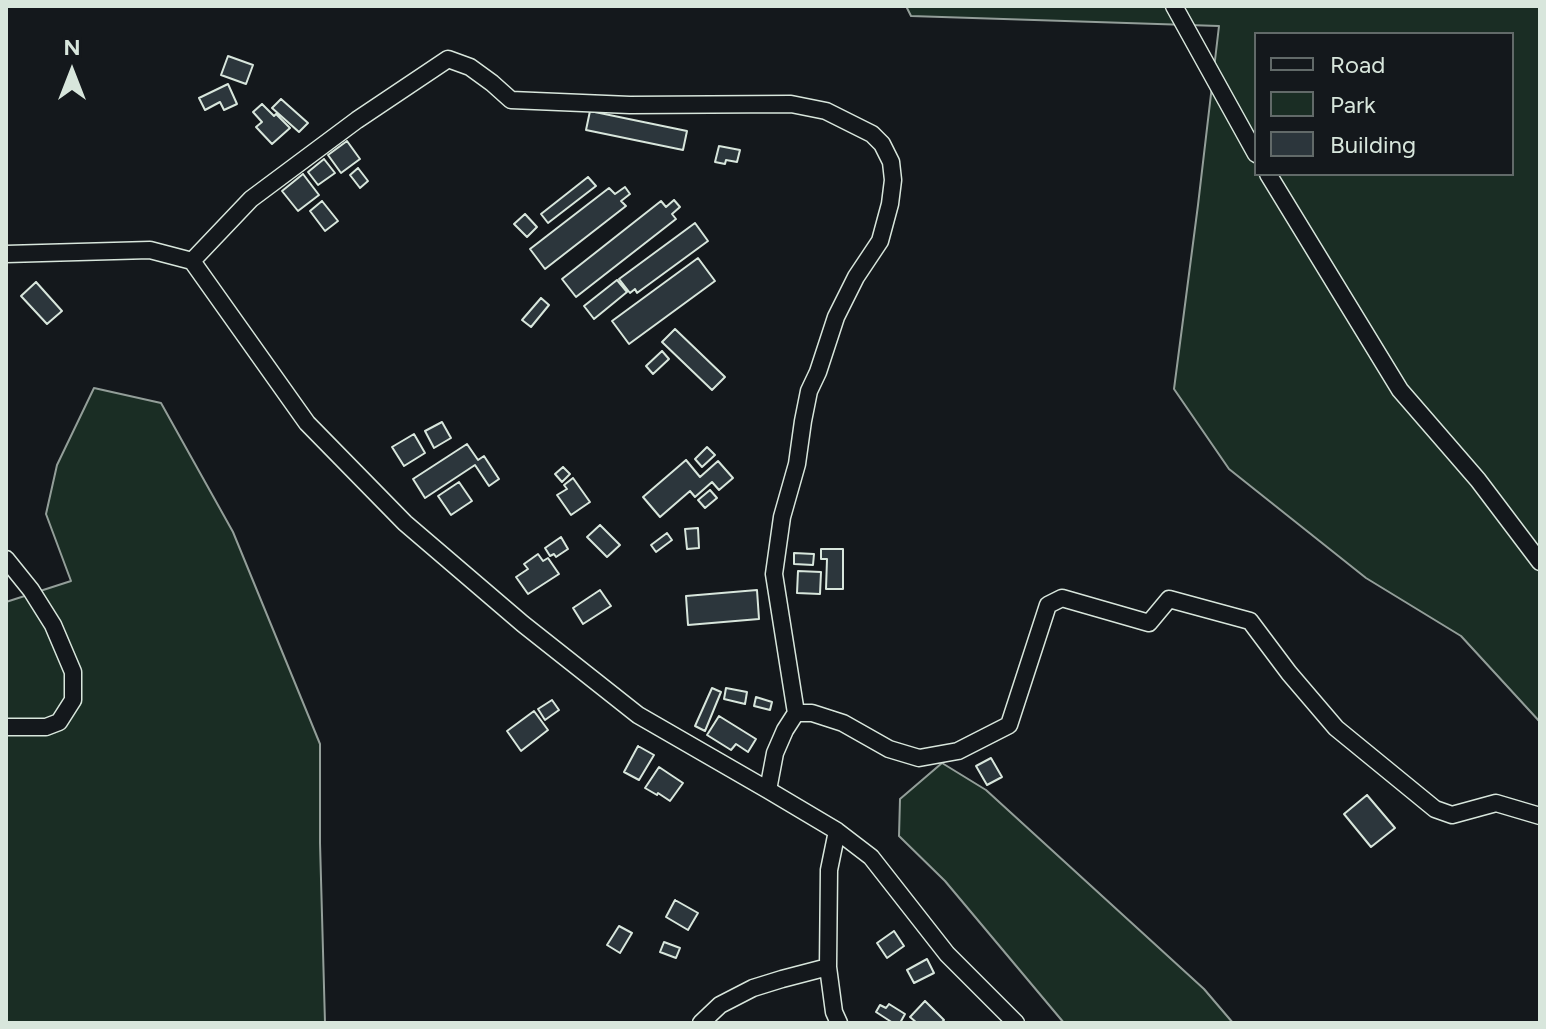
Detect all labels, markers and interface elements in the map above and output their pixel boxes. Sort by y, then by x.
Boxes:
north arrow [32,32,112,112]
legend [1254,32,1514,176]
text: N [63,34,81,61]
text: Road [1330,50,1385,79]
text: Park [1330,90,1376,119]
text: Building [1330,130,1416,159]

